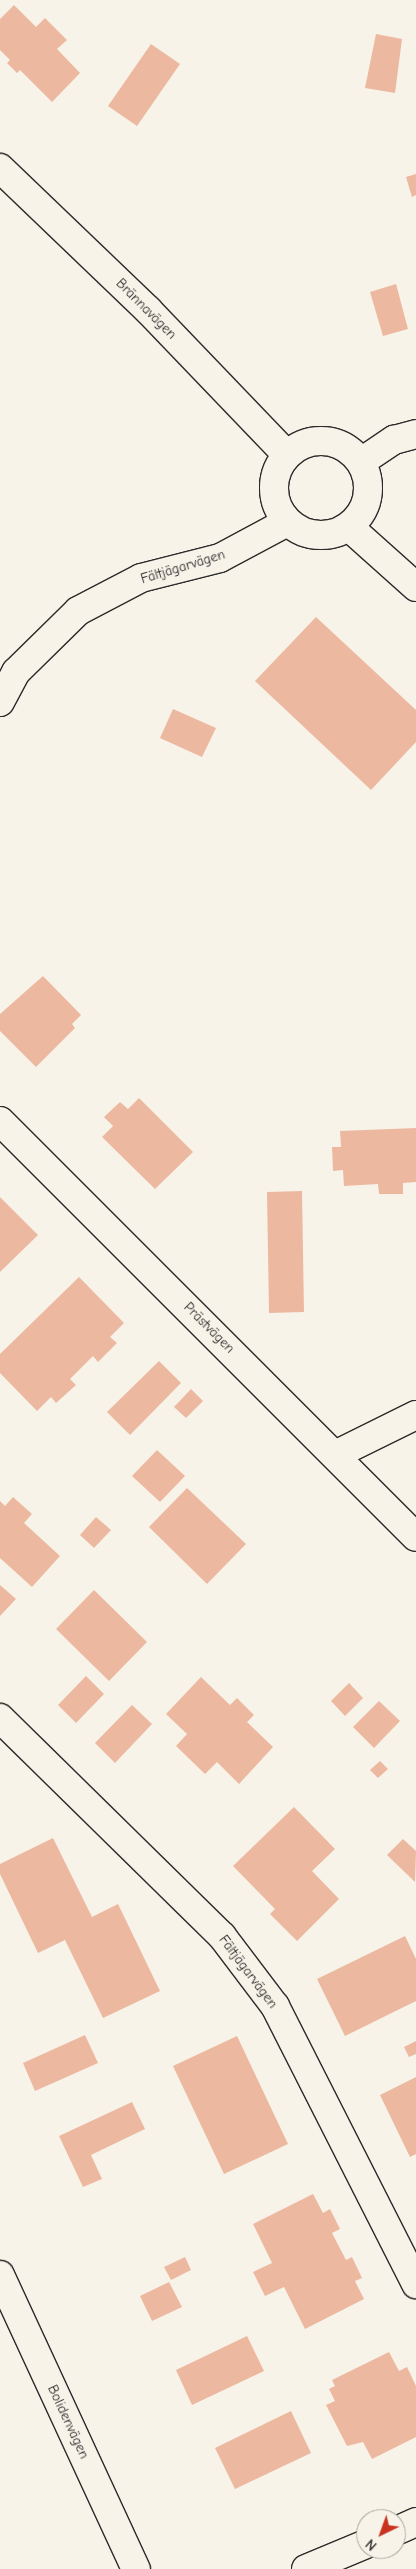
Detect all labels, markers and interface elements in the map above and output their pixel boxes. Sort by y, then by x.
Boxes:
street label: Brännavägen [112,275,180,343]
street label: Fältjägarvägen [139,546,227,588]
street label: Prästvägen [180,1299,238,1357]
street label: Fältjägarvägen [215,1932,281,2012]
street label: Bolidenvägen [44,2382,92,2462]
north arrow [356,2509,406,2559]
text: N [362,2535,380,2554]

